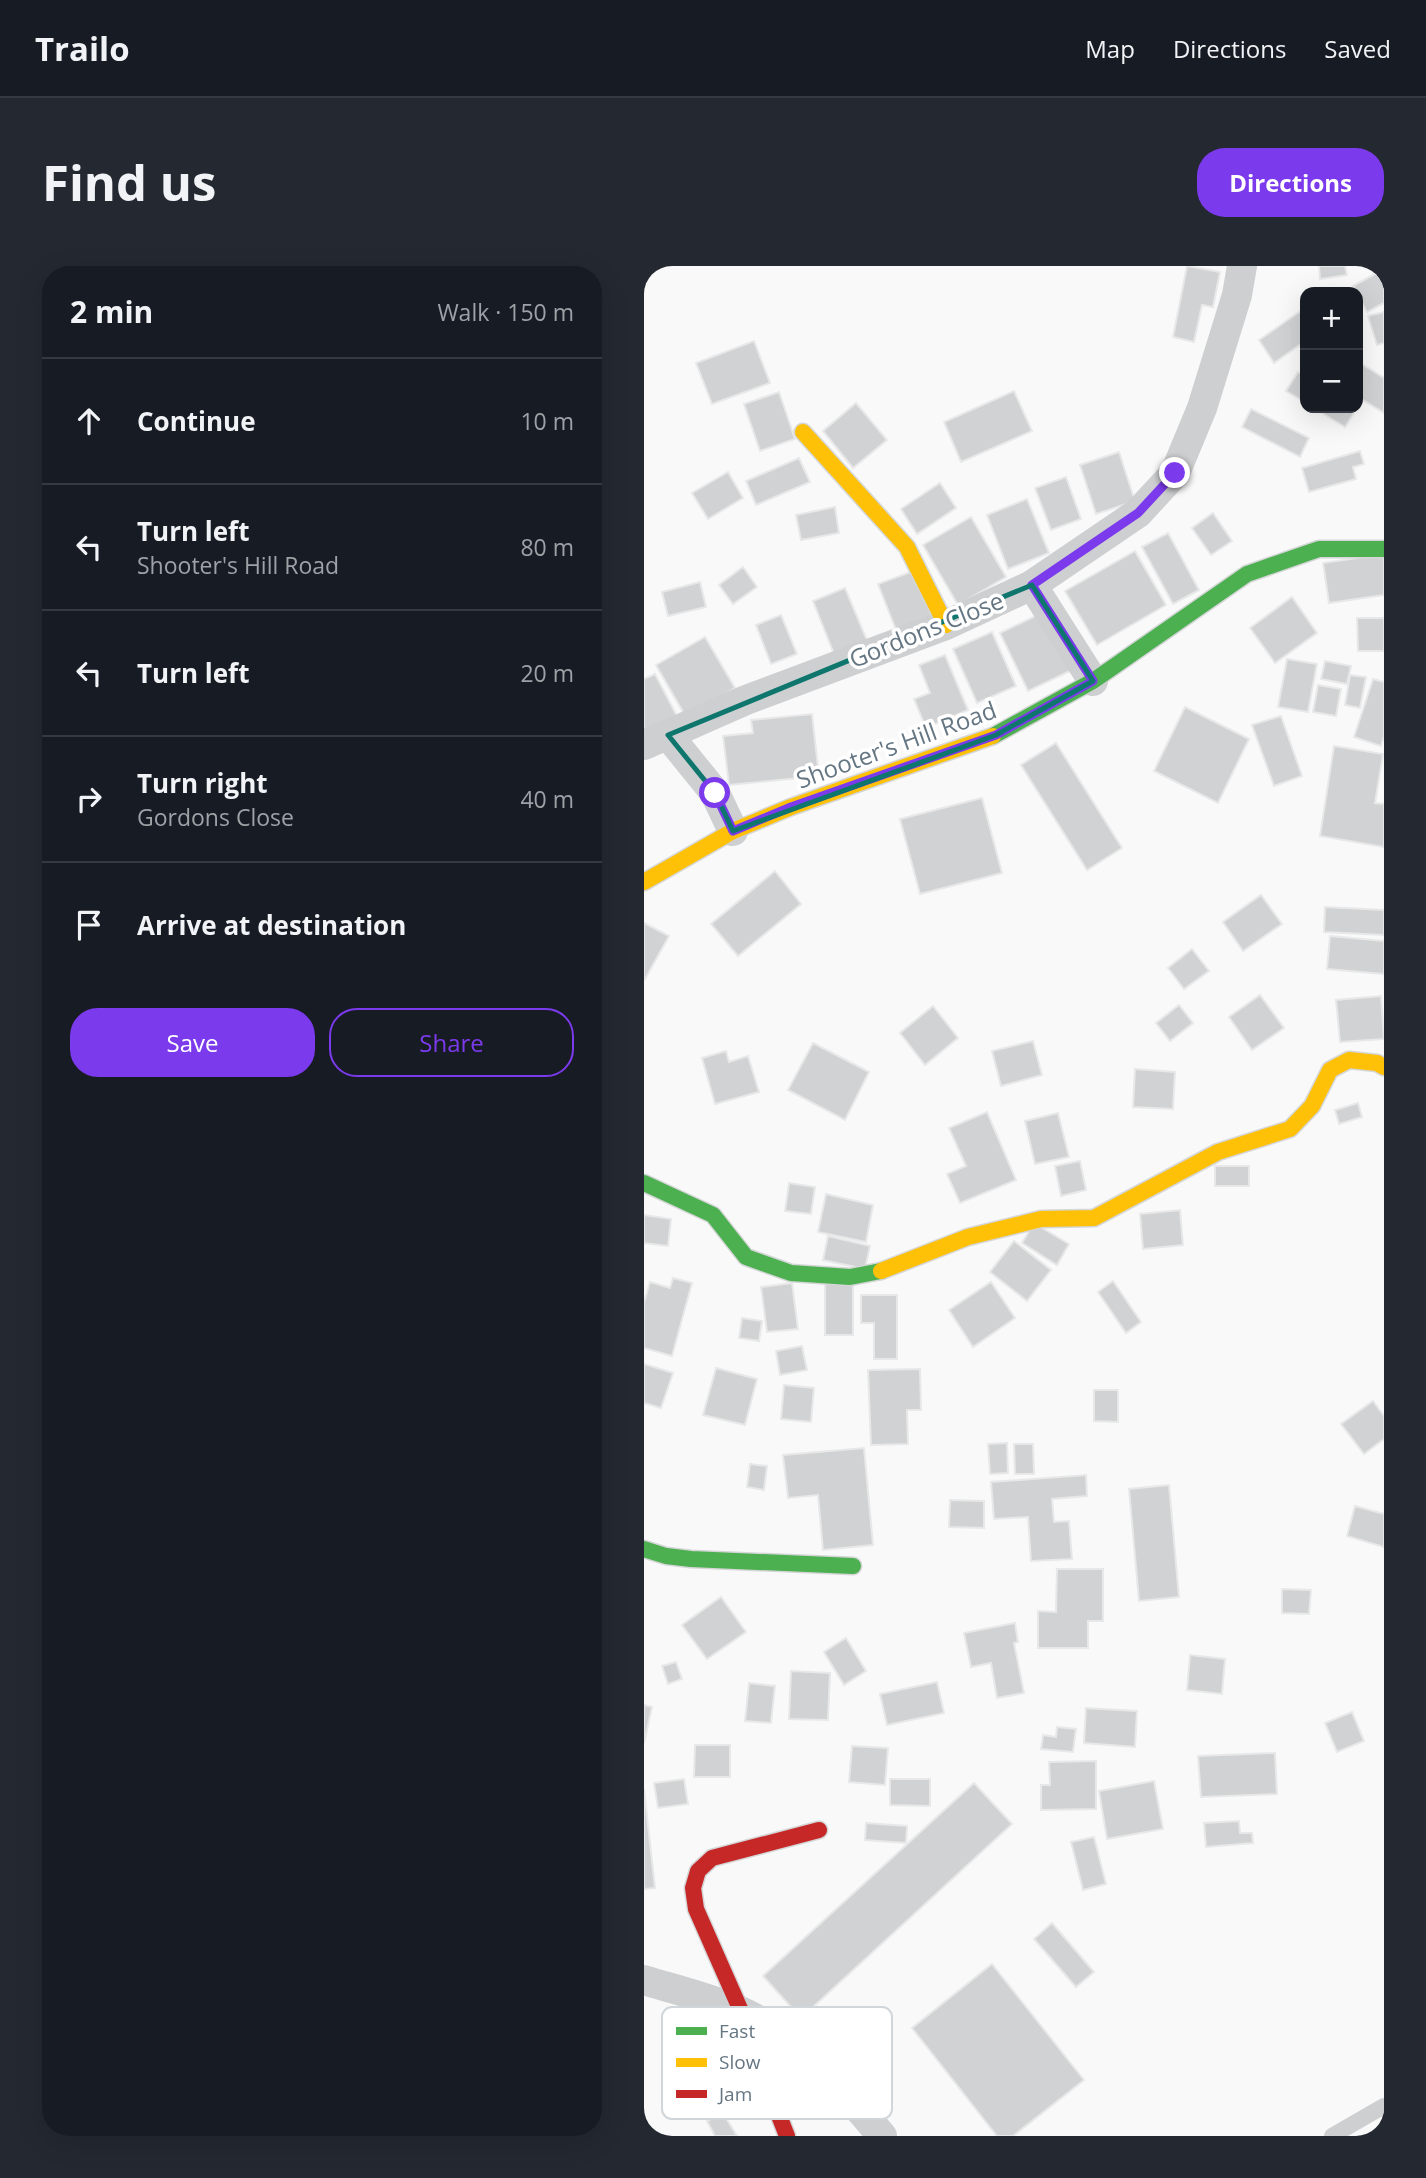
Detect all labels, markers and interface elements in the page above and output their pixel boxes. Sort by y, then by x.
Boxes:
text: Trailo [35,26,130,71]
text: Map [1085,32,1135,65]
text: Directions [1173,32,1286,65]
text: Saved [1324,32,1391,65]
button: Directions [1197,148,1384,217]
text: Find us [42,149,216,215]
map controls [1300,287,1363,413]
button: + [1300,287,1363,350]
text: 2 min [70,291,153,332]
text: Walk · 150 m [437,296,574,328]
button: − [1300,350,1363,413]
icon: ahead [70,402,108,440]
text: Continue [137,403,256,439]
text: 10 m [520,405,574,437]
route end [1159,457,1190,488]
text: Turn left [137,513,249,549]
icon: left [70,528,108,566]
text: 80 m [520,531,574,563]
text: Shooter's Hill Road [137,549,339,581]
street label: Gordons Close [844,583,1008,675]
icon: left [70,654,108,692]
text: Turn left [137,655,249,691]
text: 20 m [520,657,574,689]
street label: Shooter's Hill Road [791,692,1001,796]
text: Turn right [137,765,268,801]
route start [699,777,730,808]
icon: right [70,780,108,818]
text: 40 m [520,783,574,815]
text: Gordons Close [137,801,294,833]
icon: arrive [70,906,108,944]
text: Arrive at destination [137,907,406,943]
button: Save [70,1008,315,1077]
button: Share [329,1008,574,1077]
legend [662,2007,892,2119]
text: Fast [719,2018,755,2044]
text: Slow [719,2049,761,2075]
text: Jam [717,2081,752,2107]

